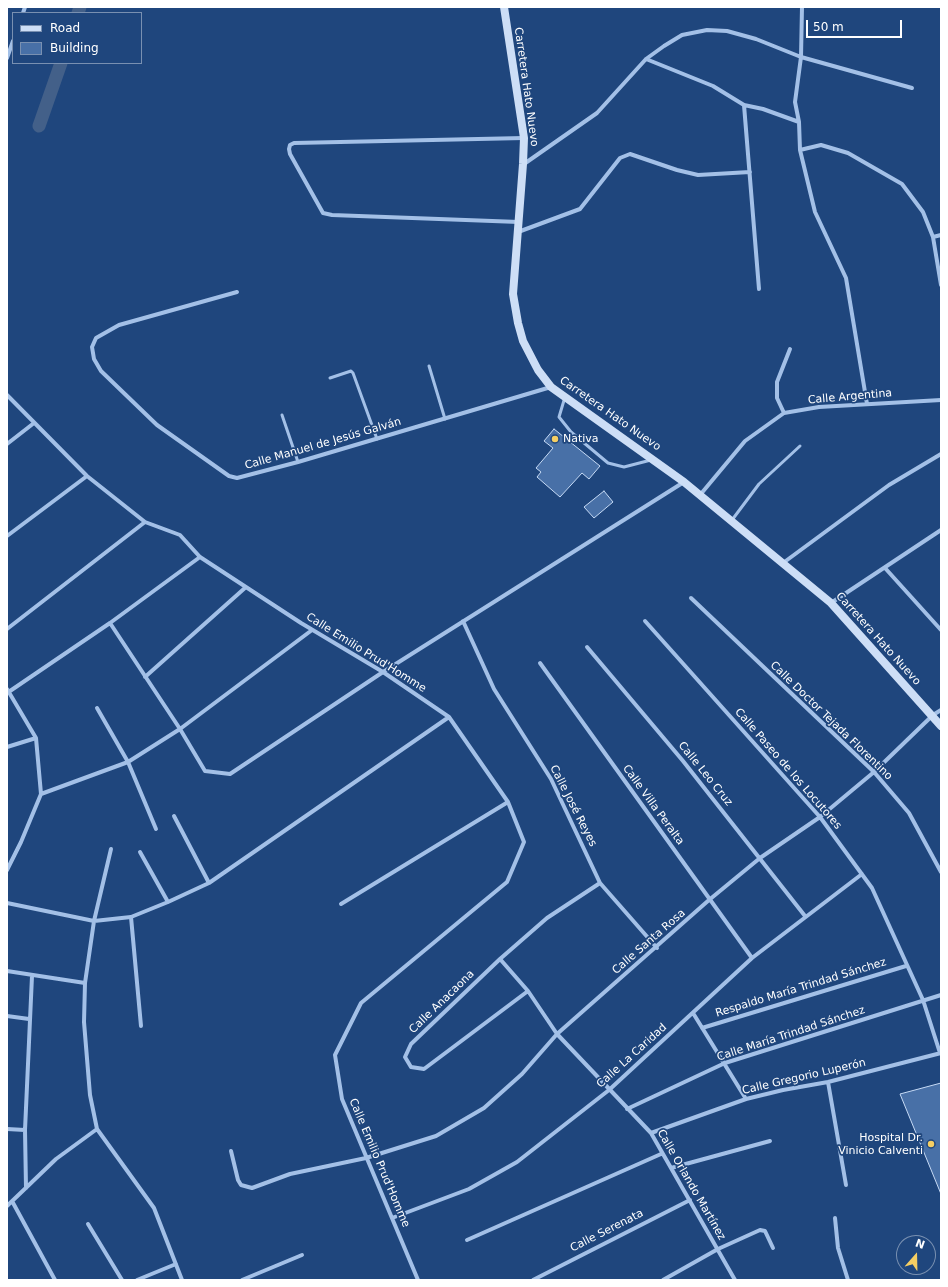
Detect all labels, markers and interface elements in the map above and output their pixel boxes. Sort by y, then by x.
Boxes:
legend [12,12,142,64]
scale bar [808,12,904,38]
text: 50 m [813,20,844,34]
text: Road [50,21,80,35]
street label: Carretera Hato Nuevo [511,26,541,148]
text: Building [50,41,99,55]
street label: Carretera Hato Nuevo [557,374,663,454]
street label: Calle Argentina [807,387,893,407]
street label: Calle Manuel de Jesús Galván [243,415,403,473]
place label: Nativa [563,432,599,446]
marker: Nativa [550,434,560,444]
street label: Carretera Hato Nuevo [833,590,923,688]
street label: Calle Emilio Prud'Homme [304,611,428,695]
street label: Calle Doctor Tejada Florentino [767,659,895,783]
street label: Calle Paseo de los Locutores [732,706,844,832]
street label: Calle Leo Cruz [675,739,735,809]
street label: Calle Villa Peralta [619,762,687,848]
street label: Calle José Reyes [547,763,599,849]
street label: Calle Santa Rosa [610,907,688,977]
street label: Respaldo María Trindad Sánchez [714,956,888,1020]
street label: Calle Anacaona [407,968,477,1036]
street label: Calle María Trindad Sánchez [715,1004,867,1064]
street label: Calle La Caridad [594,1021,670,1091]
street label: Calle Gregorio Luperón [741,1056,867,1098]
street label: Calle Emilio Prud'Homme [346,1096,412,1230]
street label: Calle Orlando Martínez [654,1127,728,1243]
place label: Hospital Dr. Vinicio Calventi [838,1131,923,1157]
marker: Hospital Dr. Vinicio Calventi [926,1139,936,1149]
street label: Calle Serenata [568,1207,646,1255]
north arrow [896,1235,936,1275]
text: N [913,1237,926,1252]

